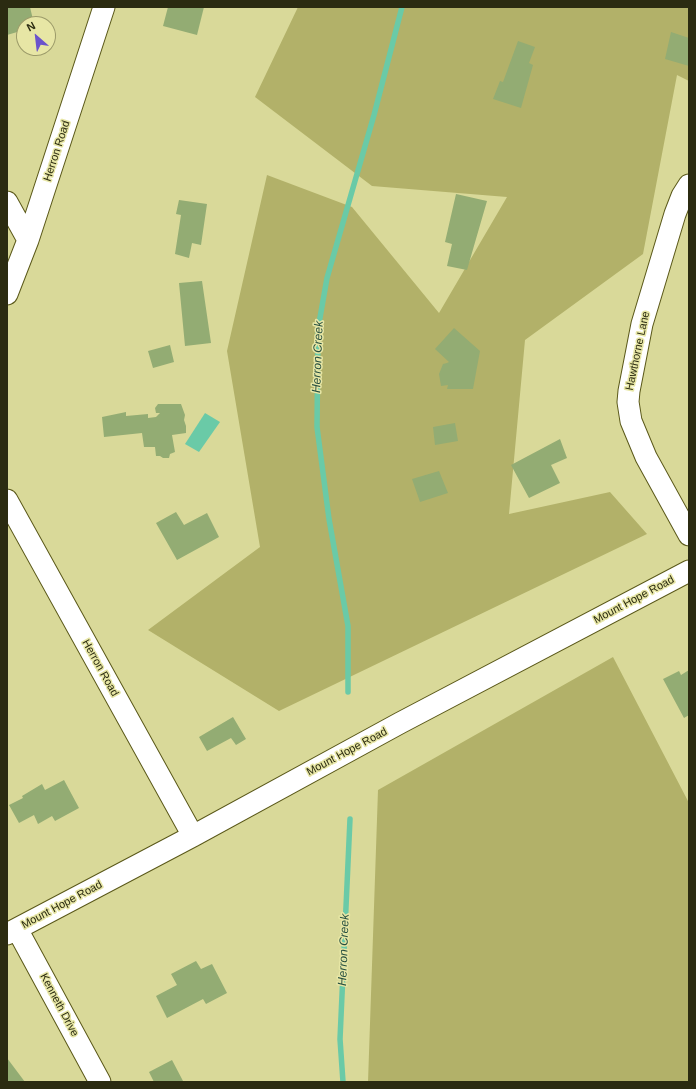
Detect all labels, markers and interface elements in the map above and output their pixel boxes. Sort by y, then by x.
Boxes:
north arrow [16,16,56,56]
text: N [25,19,37,33]
street label: Herron Road [41,119,73,183]
street label: Hawthorne Lane [623,310,653,392]
water label: Herron Creek [310,321,326,393]
street label: Mount Hope Road [591,573,677,627]
street label: Herron Road [79,637,121,699]
street label: Mount Hope Road [304,725,390,779]
street label: Mount Hope Road [19,878,105,932]
water label: Herron Creek [336,914,352,986]
street label: Kenneth Drive [37,971,81,1039]

